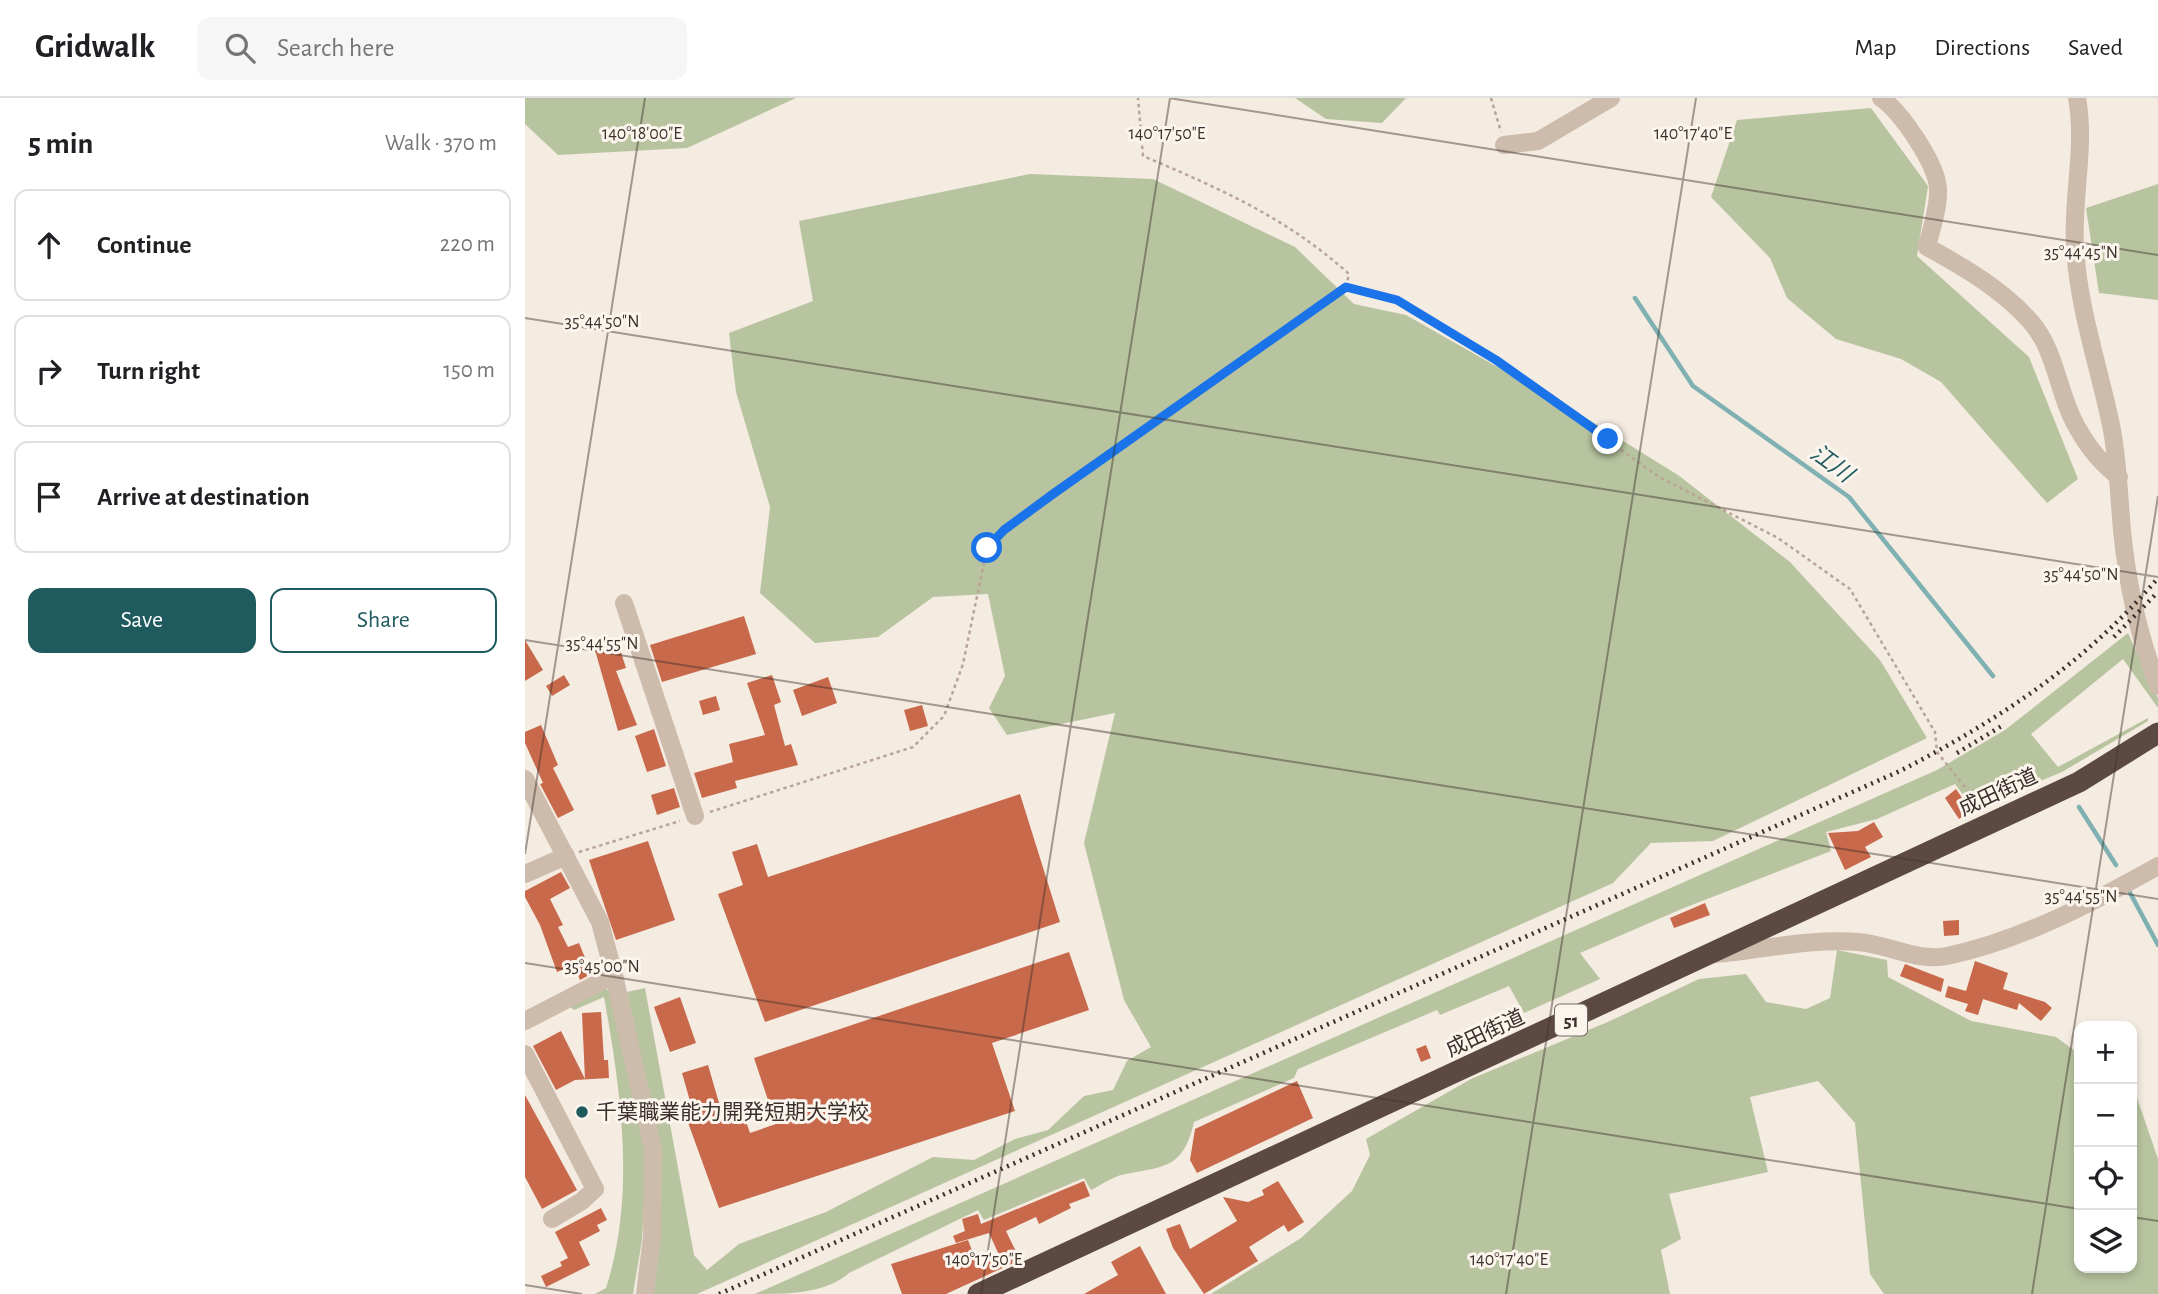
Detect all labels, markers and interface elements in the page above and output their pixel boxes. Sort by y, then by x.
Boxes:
search box [197,17,687,80]
icon: search [221,29,259,67]
text: Gridwalk [35,31,155,64]
text: Search here [277,35,395,61]
text: Map [1854,36,1896,60]
text: Directions [1934,36,2030,60]
text: Saved [2068,36,2123,60]
text: 140°18'00"E [602,125,682,143]
text: 140°17'50"E [1128,125,1206,143]
text: 140°17'40"E [1654,125,1732,143]
text: 5 min [28,129,93,159]
text: Walk · 370 m [385,132,497,155]
icon: ahead [30,226,68,264]
text: Continue [97,232,192,258]
text: 220 m [440,233,495,256]
text: 35°44'45"N [2044,244,2118,262]
text: 35°44'50"N [565,313,639,331]
icon: right [30,352,68,390]
text: Turn right [97,358,200,384]
text: 150 m [443,359,495,382]
route end [1592,423,1623,454]
water label: 江川 [1806,440,1860,489]
icon: arrive [30,478,68,516]
text: Arrive at destination [97,484,310,510]
route start [971,532,1002,563]
text: 35°44'50"N [2044,566,2118,584]
button: Save [28,588,256,653]
button: Share [270,588,497,653]
text: 35°44'55"N [566,635,638,653]
street label: 成田街道 [1955,764,2041,820]
text: 35°44'55"N [2045,888,2117,906]
text: 35°45'00"N [564,958,640,976]
road number: 51 [1555,1004,1587,1036]
street label: 成田街道 [1442,1005,1528,1061]
map controls [2074,1021,2137,1273]
button: + [2074,1021,2137,1084]
button: − [2074,1084,2137,1147]
place label: 千葉職業能力開発短期大学校 [596,1101,869,1123]
marker: 千葉職業能力開発短期大学校 [574,1104,590,1120]
button: locate [2074,1147,2137,1210]
button: layers [2074,1210,2137,1273]
text: 140°17'50"E [945,1251,1023,1269]
text: 140°17'40"E [1470,1251,1548,1269]

